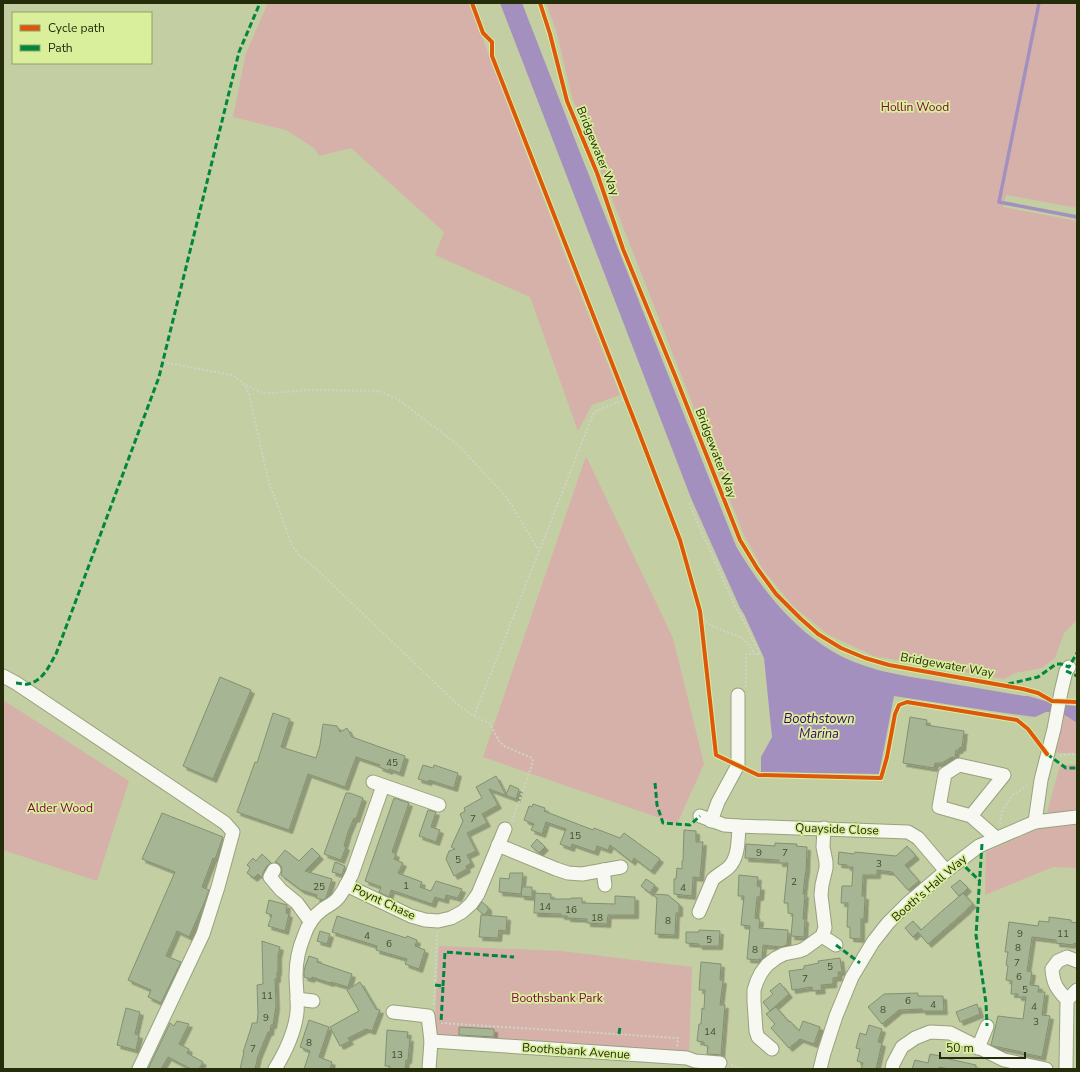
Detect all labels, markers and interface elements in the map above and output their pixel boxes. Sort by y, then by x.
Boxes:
legend [12,12,152,64]
text: Cycle path [48,20,105,36]
text: Path [48,40,73,56]
park label: Hollin Wood [881,99,949,115]
street label: Bridgewater Way [573,104,623,199]
street label: Bridgewater Way [692,406,741,501]
street label: Bridgewater Way [899,649,996,681]
water label: Boothstown Marina [783,710,855,743]
house number: 45 [386,756,398,770]
park label: Alder Wood [27,800,93,816]
house number: 7 [470,812,476,826]
street label: Quayside Close [795,820,879,838]
house number: 15 [569,829,581,843]
house number: 9 [756,846,762,860]
house number: 7 [782,846,788,860]
street label: Booth's Hall Way [888,850,971,925]
house number: 5 [455,853,461,867]
house number: 3 [876,857,882,871]
house number: 2 [791,875,797,889]
house number: 1 [403,879,409,893]
house number: 25 [313,880,325,894]
street label: Poynt Chase [350,880,418,924]
house number: 4 [680,881,686,895]
house number: 14 [539,900,551,914]
house number: 16 [565,903,577,917]
house number: 18 [591,911,603,925]
house number: 8 [665,914,671,928]
house number: 9 [1017,927,1023,941]
house number: 11 [1057,927,1069,941]
house number: 4 [364,929,370,943]
house number: 5 [706,933,712,947]
house number: 6 [386,937,392,951]
house number: 8 [1015,941,1021,955]
house number: 8 [752,943,758,957]
house number: 7 [1014,956,1020,970]
house number: 5 [827,960,833,974]
house number: 6 [1016,970,1022,984]
house number: 7 [802,972,808,986]
house number: 5 [1022,983,1028,997]
house number: 11 [261,989,273,1003]
park label: Boothsbank Park [511,990,604,1006]
house number: 6 [905,994,911,1008]
house number: 4 [930,998,936,1012]
house number: 4 [1031,1000,1037,1014]
house number: 8 [880,1003,886,1017]
house number: 9 [263,1011,269,1025]
house number: 3 [1033,1015,1039,1029]
house number: 14 [704,1025,716,1039]
scale bar [940,1034,1025,1060]
house number: 8 [306,1036,312,1050]
street label: Boothsbank Avenue [521,1039,631,1063]
text: 50 m [946,1040,974,1056]
house number: 7 [250,1042,256,1056]
house number: 13 [391,1048,403,1062]

